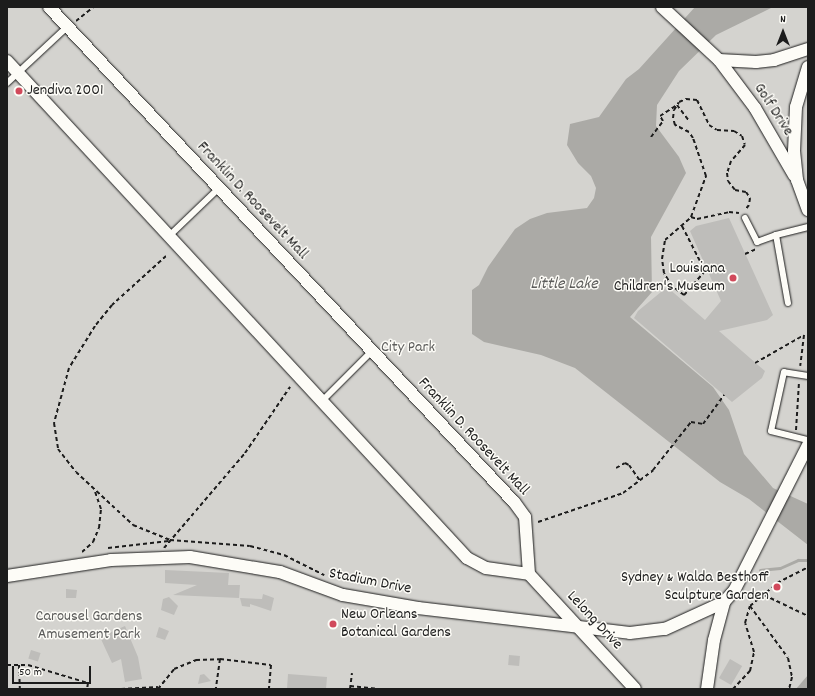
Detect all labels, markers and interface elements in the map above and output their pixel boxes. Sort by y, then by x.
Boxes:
north arrow [763,12,803,52]
text: N [780,12,786,28]
street label: Golf Drive [749,80,797,140]
place label: Jendiva 2001 [27,81,103,101]
marker: Jendiva 2001 [14,86,24,96]
street label: Franklin D. Roosevelt Mall [192,138,312,264]
place label: Louisiana Children's Museum [614,259,725,297]
marker: Louisiana Children's Museum [728,273,738,283]
water label: Little Lake [530,276,598,296]
park label: City Park [381,338,435,358]
street label: Franklin D. Roosevelt Mall [413,374,533,500]
street label: Stadium Drive [327,565,413,599]
place label: Sydney & Walda Besthoff Sculpture Garden [621,568,769,606]
marker: Sydney & Walda Besthoff Sculpture Garden [772,582,782,592]
street label: Lelong Drive [562,588,626,654]
place label: New Orleans Botanical Gardens [341,605,451,643]
park label: Carousel Gardens Amusement Park [36,607,142,645]
marker: New Orleans Botanical Gardens [328,619,338,629]
scale bar [14,658,93,684]
text: 50 m [19,664,42,681]

